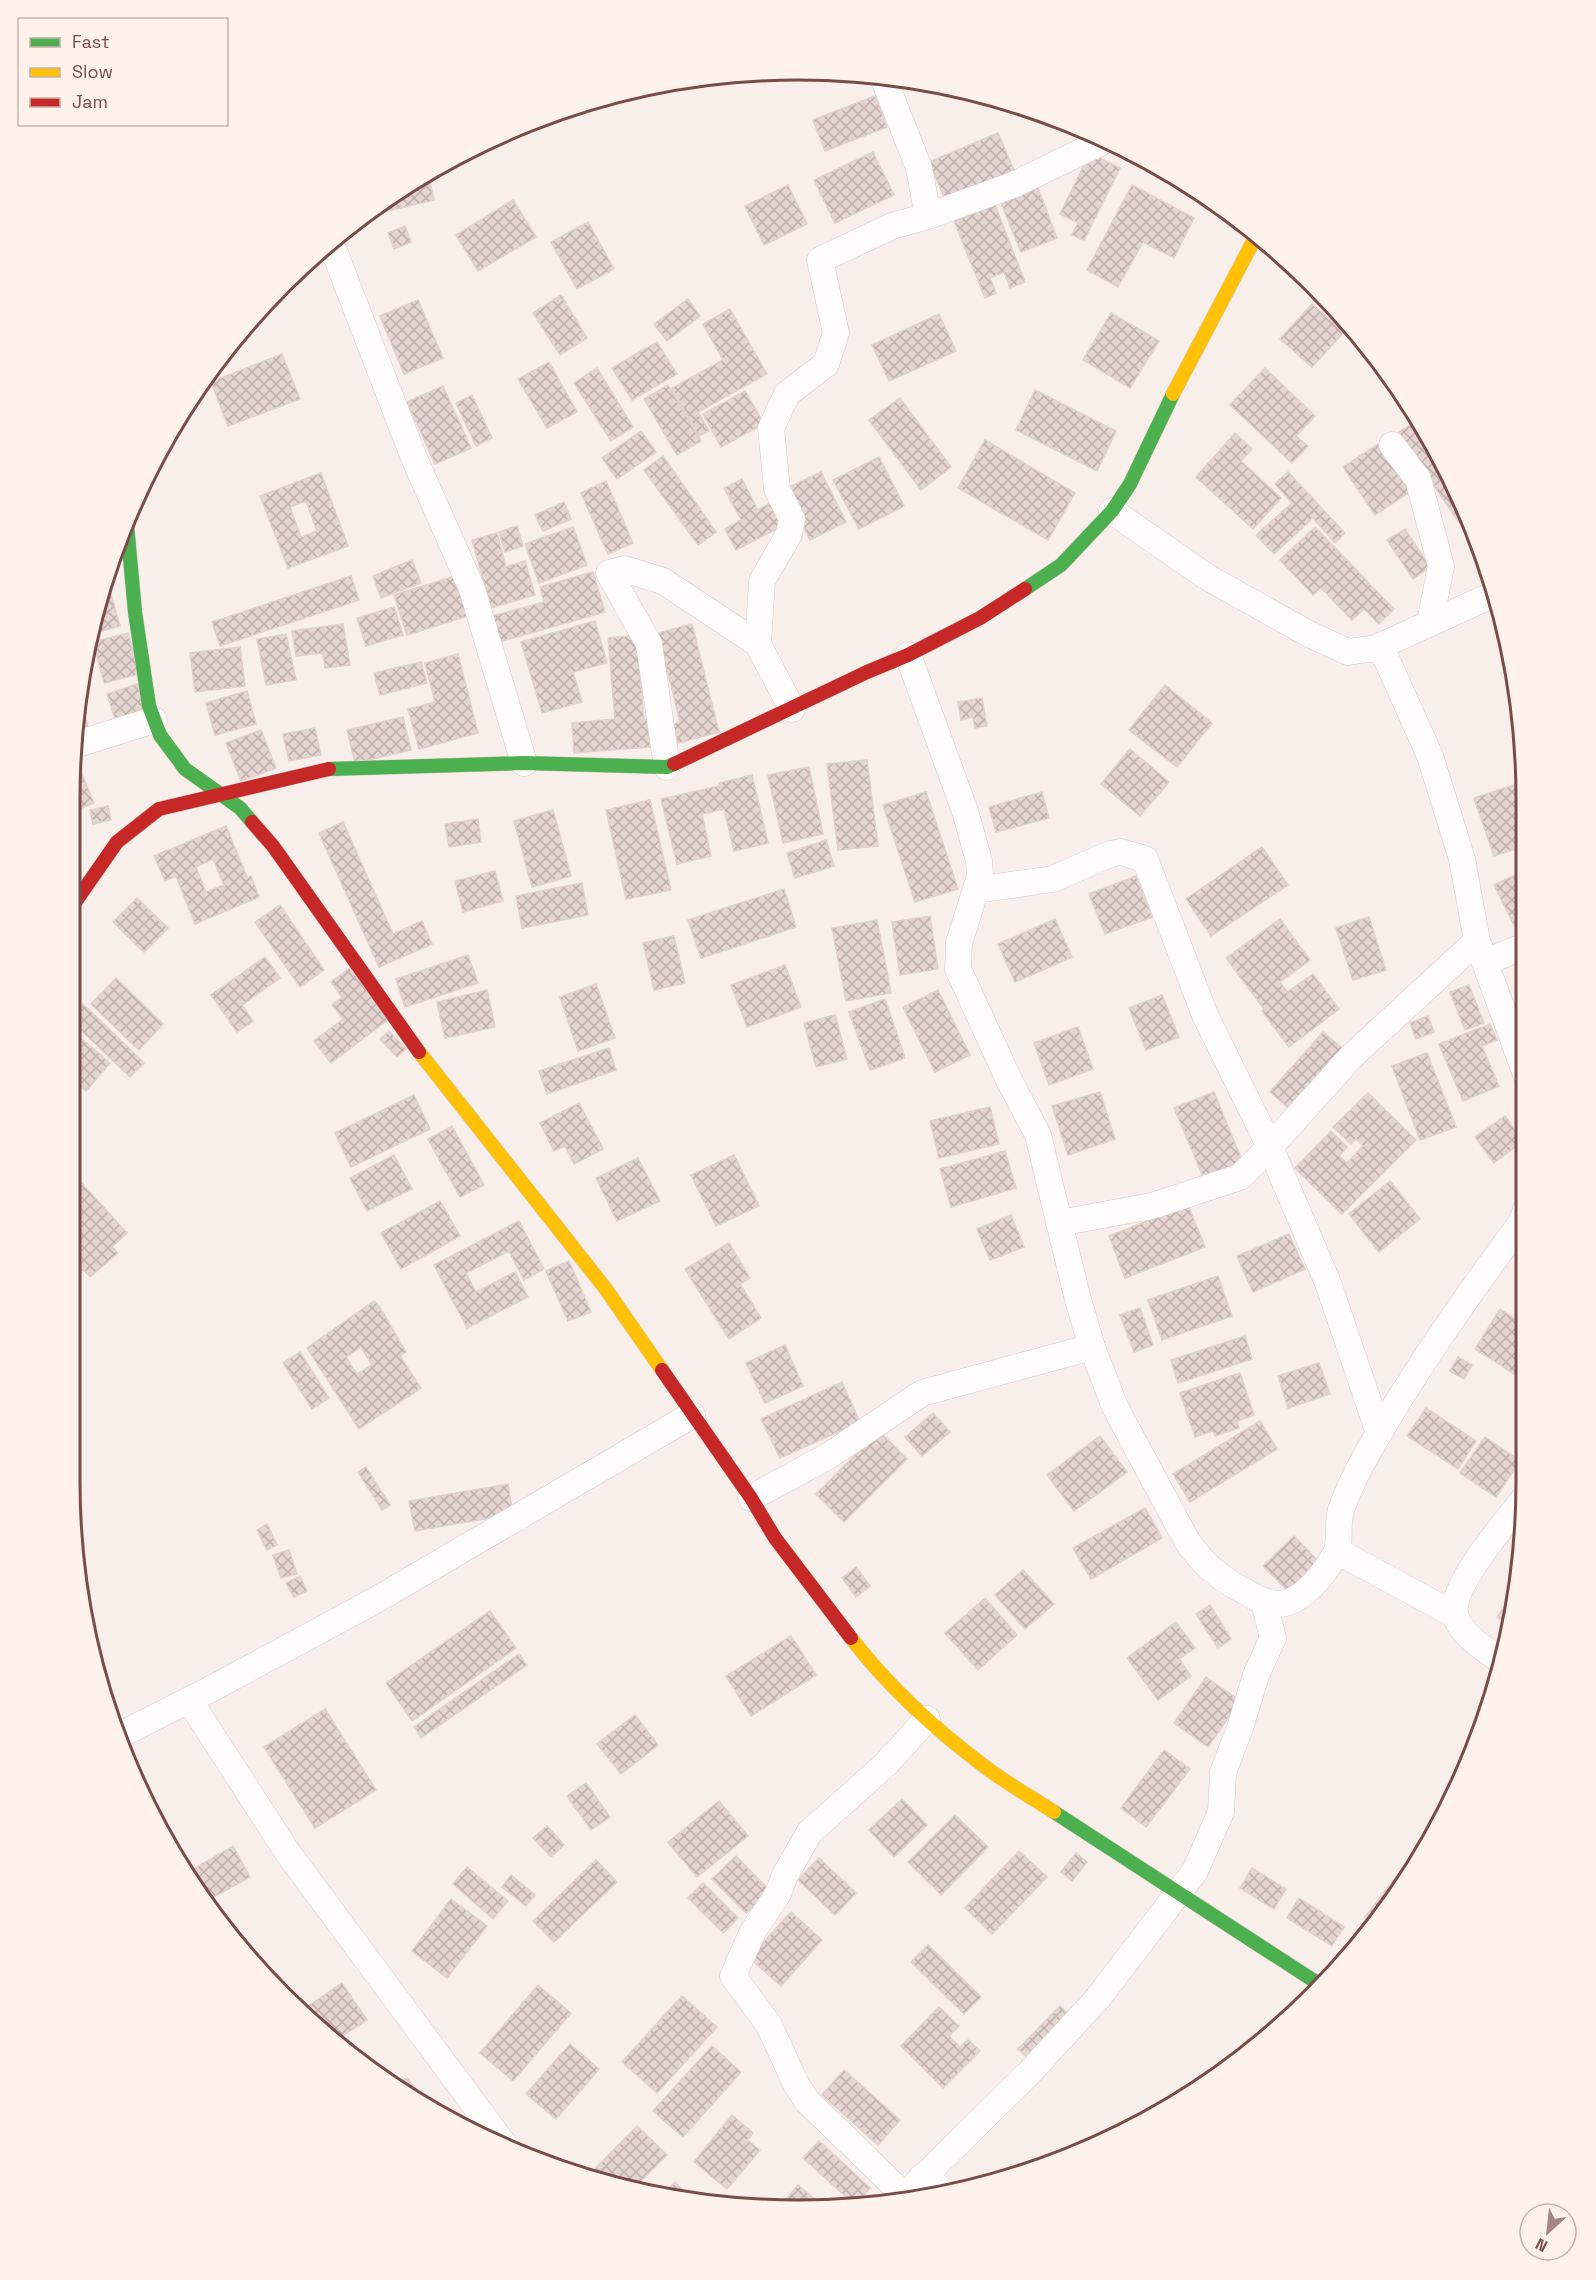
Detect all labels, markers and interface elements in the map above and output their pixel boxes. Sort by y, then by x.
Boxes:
legend [18,18,228,126]
text: Fast [72,30,109,53]
text: Slow [72,60,113,83]
text: Jam [72,90,108,113]
north arrow [1518,2202,1578,2262]
text: N [1532,2233,1551,2257]

